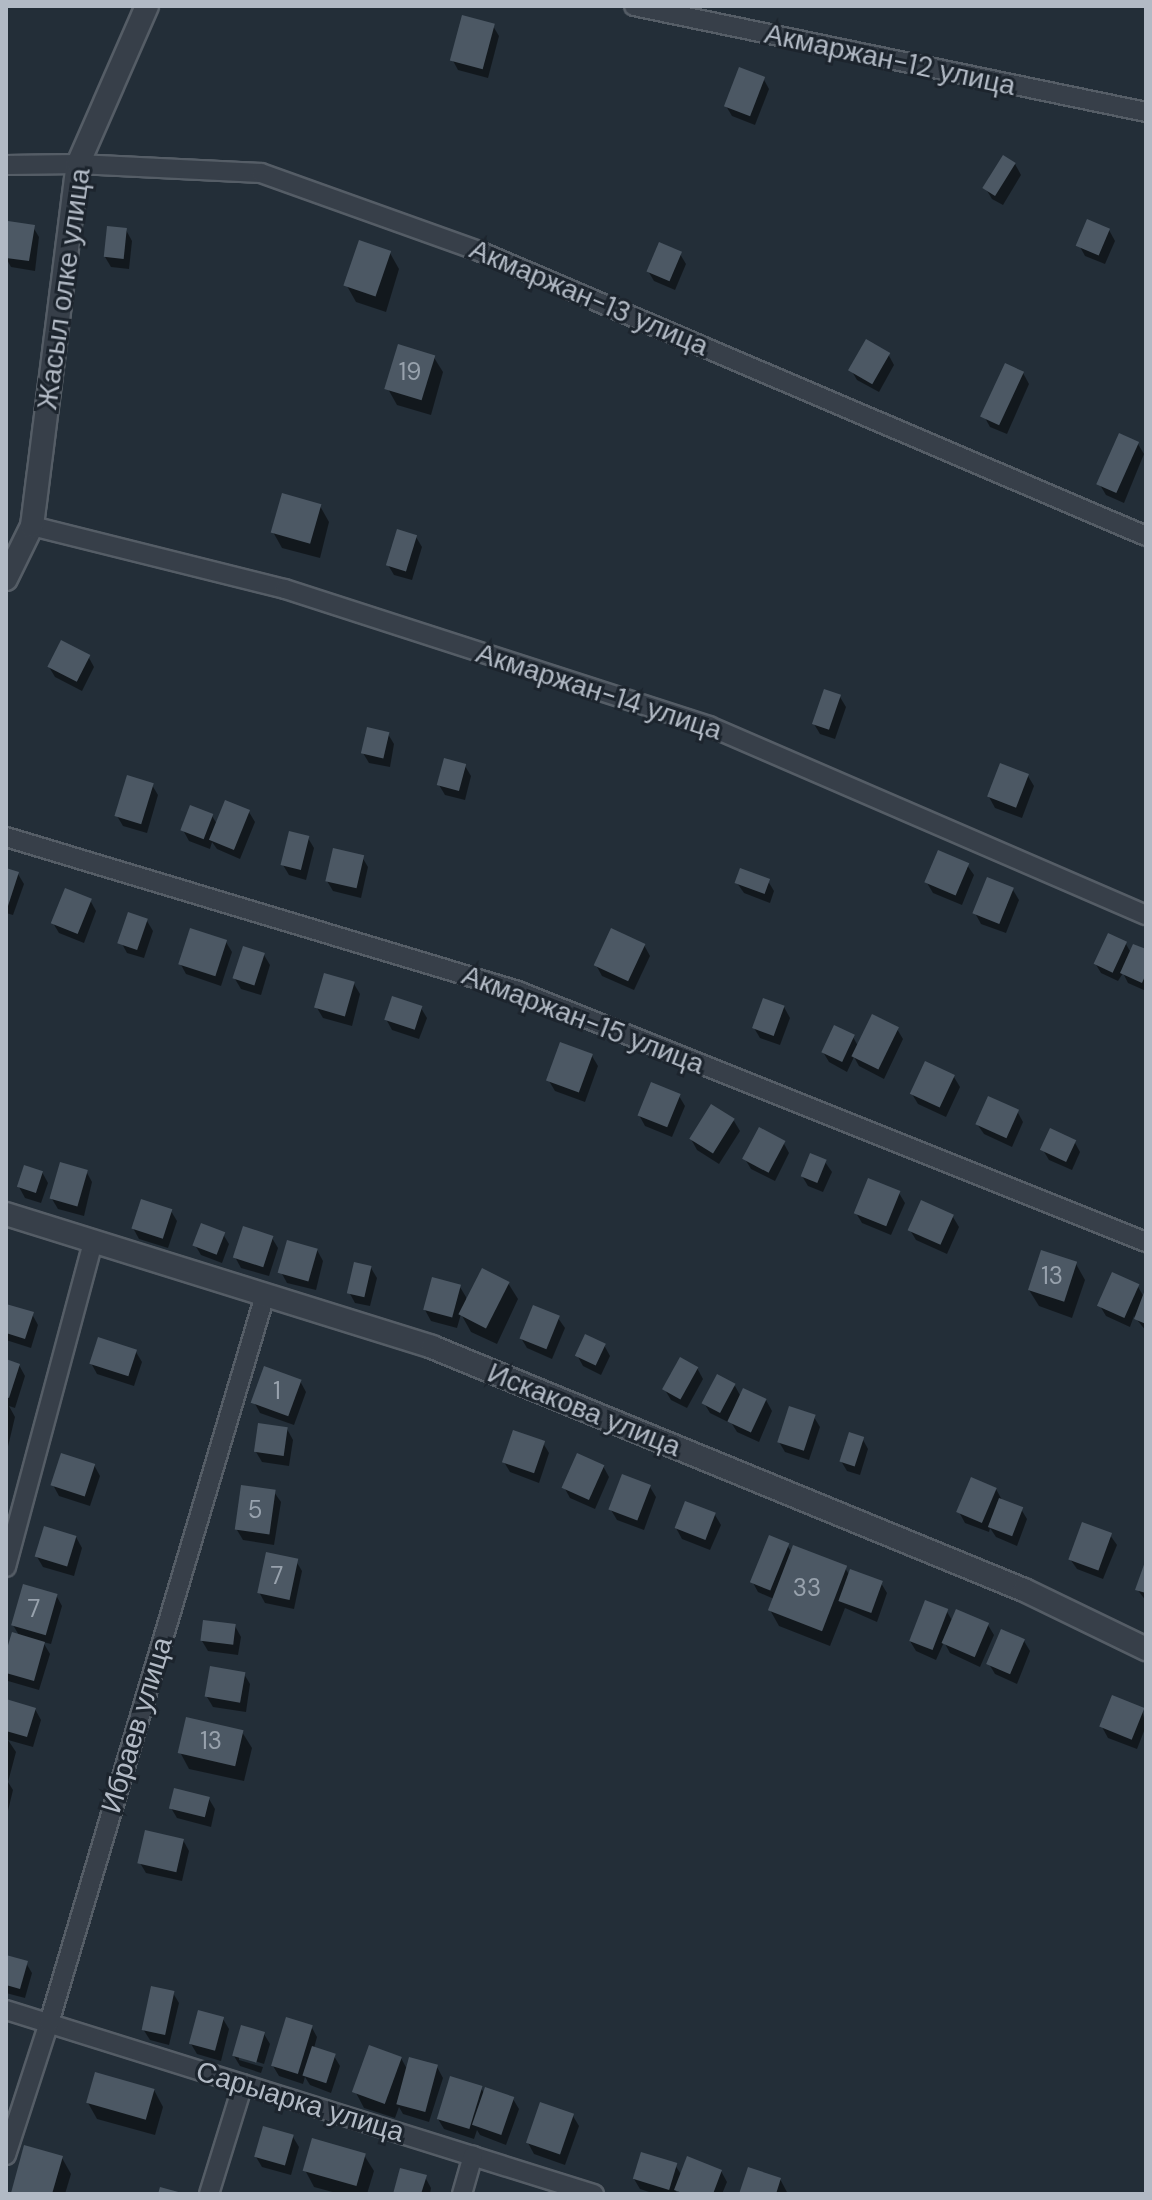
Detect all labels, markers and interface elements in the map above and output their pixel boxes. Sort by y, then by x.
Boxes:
street label: Акмаржан-12 улица [762,17,1018,103]
street label: Жасыл олке улица [30,166,98,412]
street label: Акмаржан-13 улица [465,233,713,363]
house number: 19 [399,358,421,386]
street label: Акмаржан-14 улица [472,636,726,748]
street label: Акмаржан-15 улица [457,958,709,1082]
house number: 13 [1041,1262,1063,1290]
street label: Искакова улица [483,1356,685,1464]
house number: 1 [273,1377,281,1405]
house number: 5 [248,1496,262,1524]
house number: 7 [271,1562,283,1590]
house number: 33 [793,1574,821,1602]
house number: 7 [28,1595,40,1623]
street label: Ибраев улица [94,1633,180,1817]
house number: 13 [200,1727,222,1755]
street label: Сарыарка улица [192,2054,408,2150]

